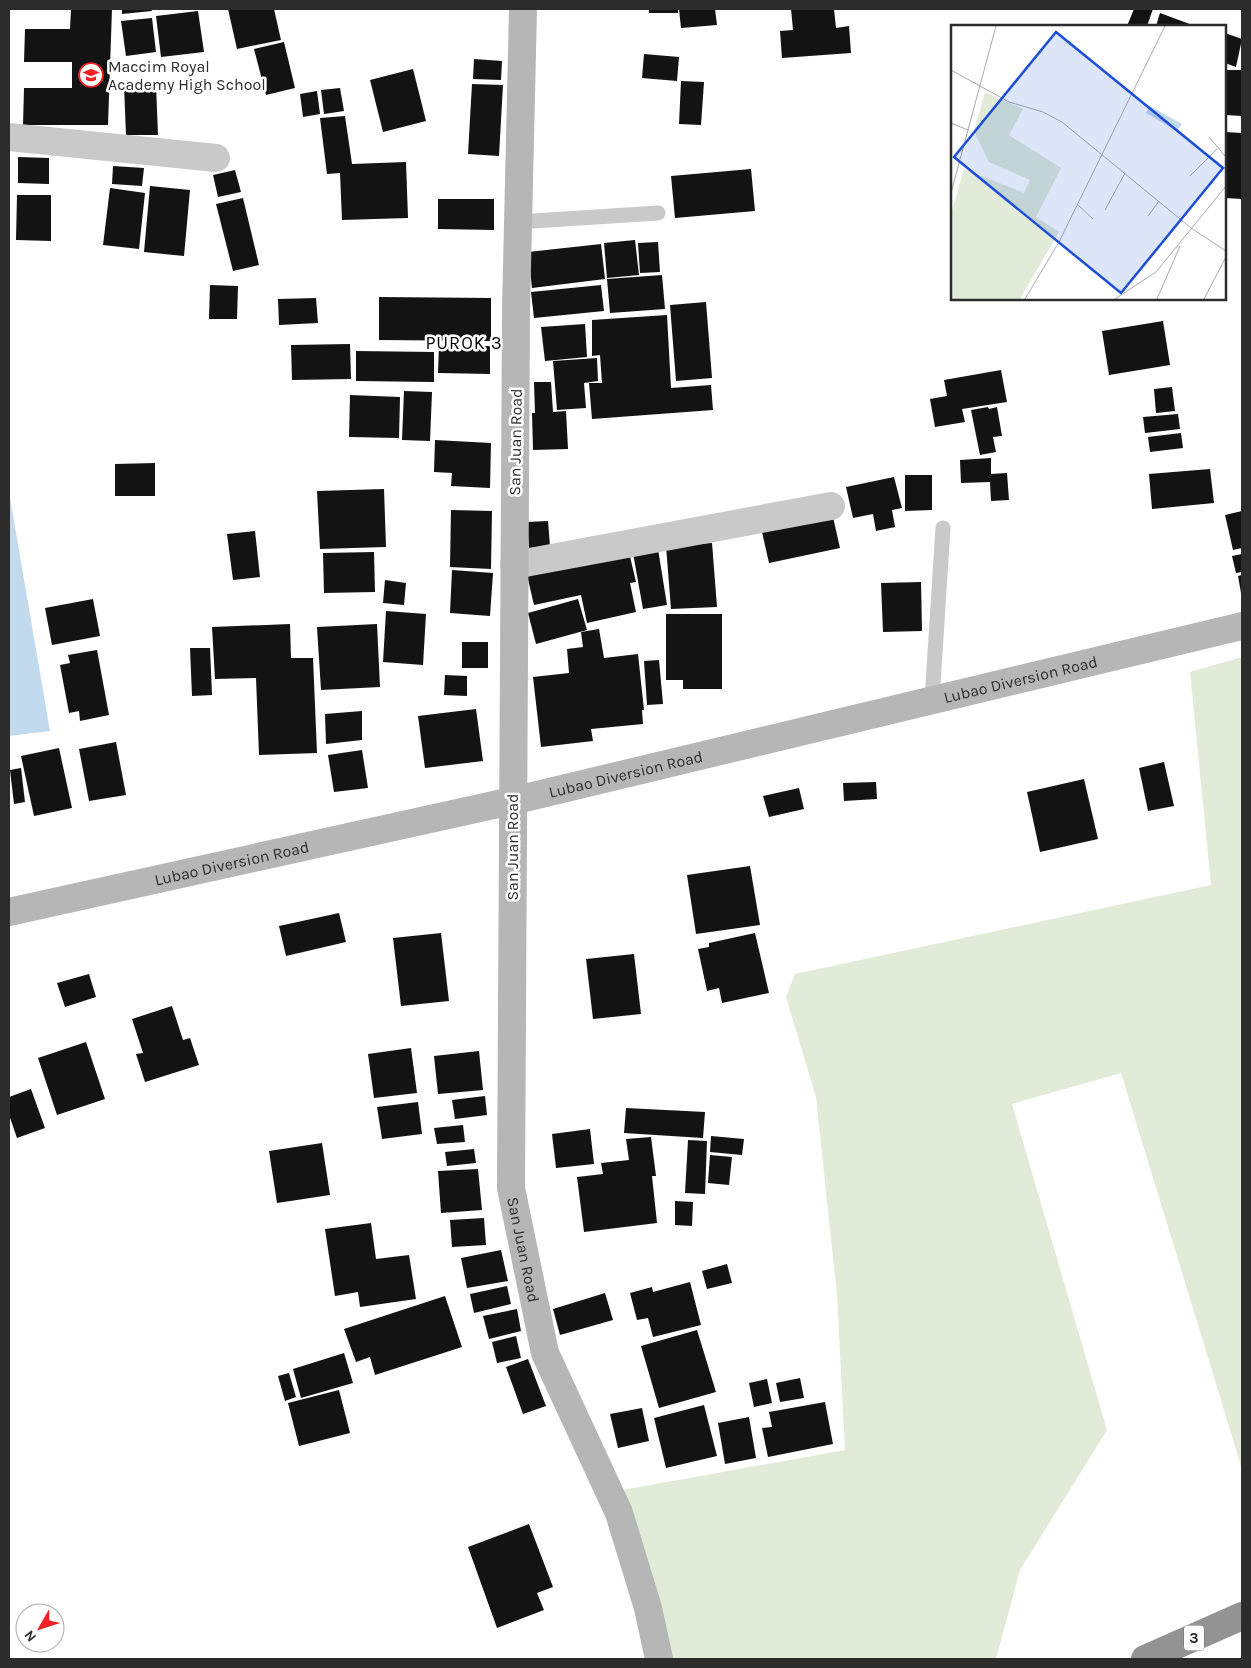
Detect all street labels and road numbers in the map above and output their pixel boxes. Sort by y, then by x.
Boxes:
street label: San Juan Road [505,388,526,496]
street label: Lubao Diversion Road [942,652,1100,707]
street label: Lubao Diversion Road [547,747,705,802]
street label: San Juan Road [503,793,522,901]
street label: Lubao Diversion Road [153,837,311,890]
street label: San Juan Road [503,1195,543,1304]
road number: 3 [1184,1626,1204,1650]

